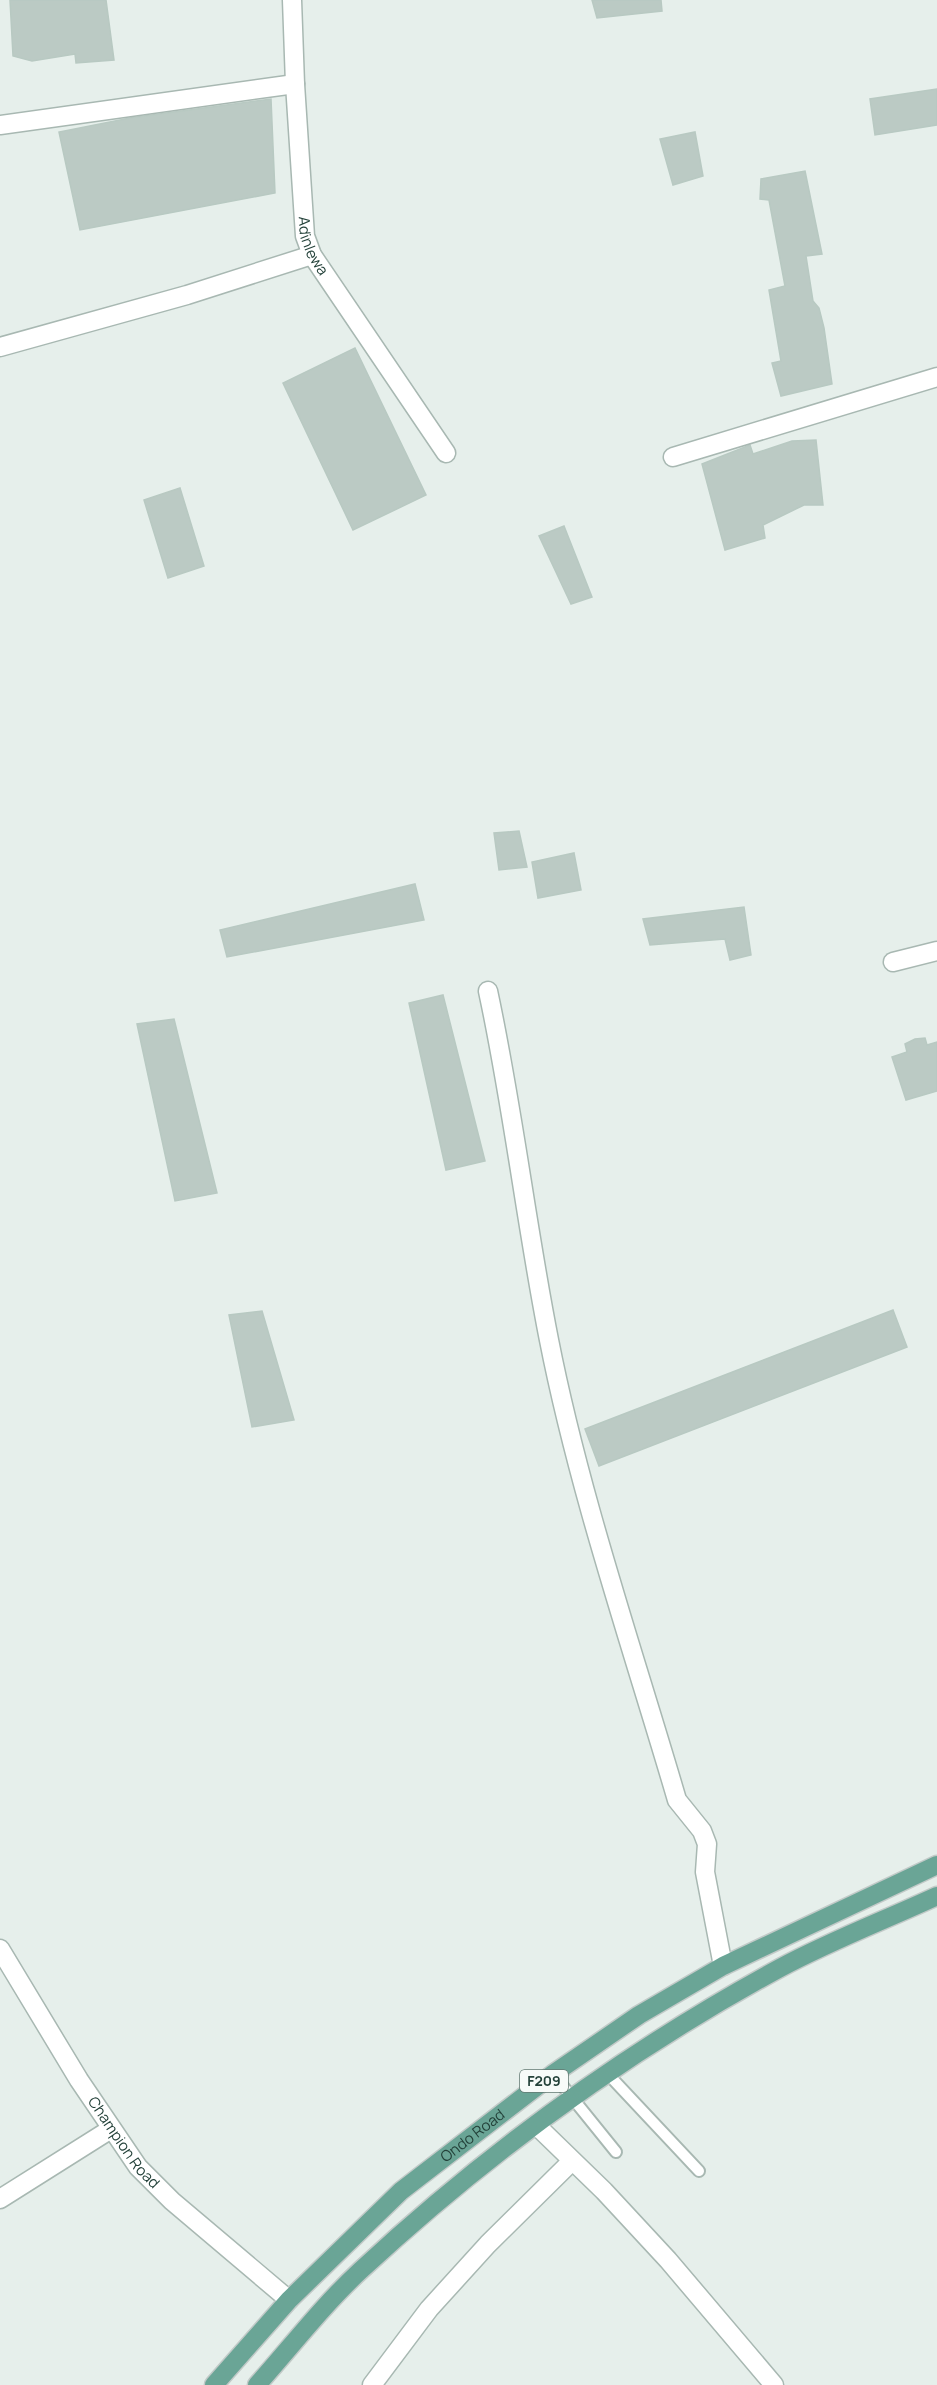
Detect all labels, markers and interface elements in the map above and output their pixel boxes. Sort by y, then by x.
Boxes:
street label: Adinlewa [294,216,334,279]
road number: F209 [520,2070,568,2092]
street label: Champion Road [83,2092,165,2193]
street label: Ondo Road [436,2104,509,2167]

